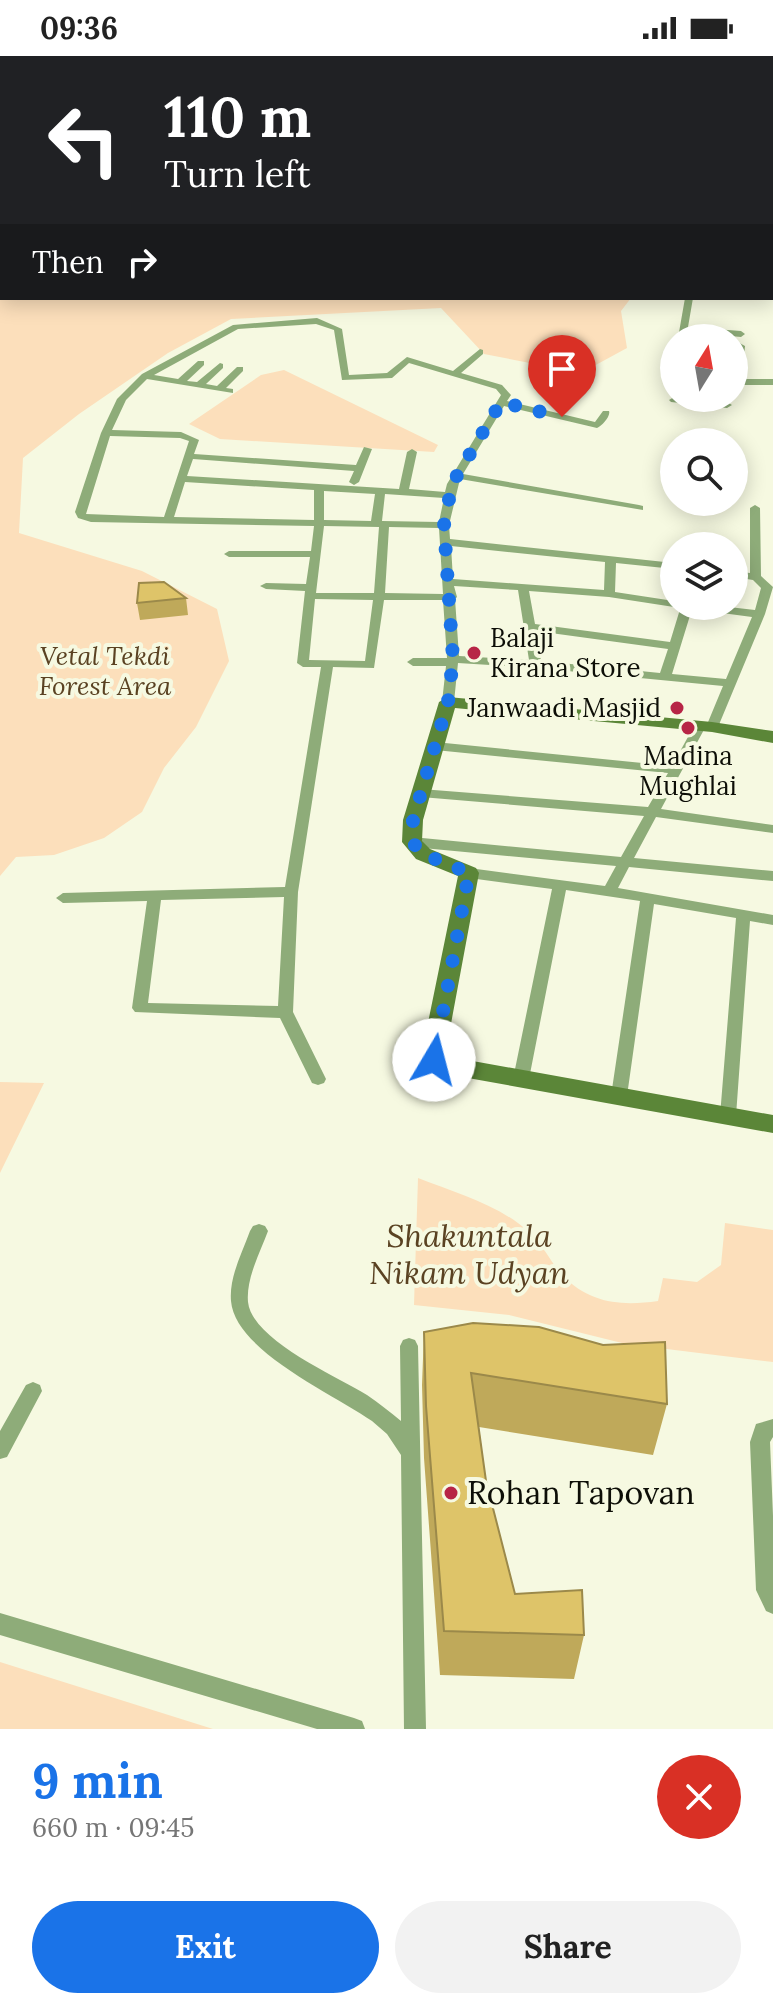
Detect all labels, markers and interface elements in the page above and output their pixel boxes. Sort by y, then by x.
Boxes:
text: 09:36 [40,9,118,47]
text: 110 m [164,81,311,152]
icon: left [32,88,136,192]
text: Turn left [164,151,311,197]
icon: right [120,240,164,284]
text: Then [32,243,104,281]
north arrow [660,324,748,412]
map controls [660,324,748,620]
pin [528,335,596,417]
icon: arrive [540,347,584,391]
button: search [660,428,748,516]
button: layers [660,532,748,620]
place label: Balaji Kirana Store [490,621,641,684]
park label: Vetal Tekdi Forest Area [39,639,172,702]
marker: Balaji Kirana Store [465,644,483,662]
place label: Janwaadi Masjid [466,691,661,724]
marker: Janwaadi Masjid [668,699,686,717]
marker: Madina Mughlai [679,719,697,737]
place label: Madina Mughlai [639,739,737,802]
position arrow [392,1018,476,1102]
park label: Shakuntala Nikam Udyan [369,1215,569,1293]
place label: Rohan Tapovan [467,1472,695,1513]
marker: Rohan Tapovan [442,1484,460,1502]
text: 9 min [32,1750,163,1811]
button: close [657,1755,741,1839]
text: 660 m · 09:45 [32,1811,194,1844]
button: Exit [32,1901,379,1993]
button: Share [395,1901,741,1993]

